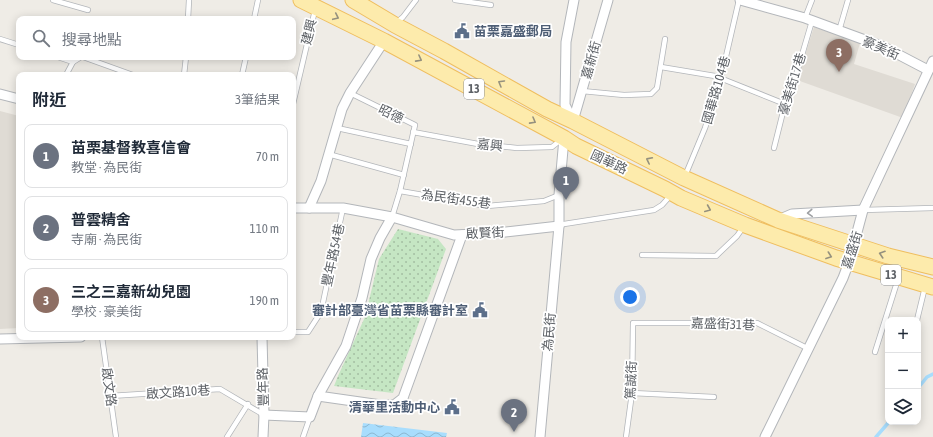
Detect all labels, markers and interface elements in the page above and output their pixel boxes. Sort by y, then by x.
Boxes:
one-way arrow [331,12,339,20]
search box [16,16,296,60]
street label: 建興 [299,18,319,46]
public building icon: 苗栗嘉盛郵局 [453,22,471,40]
place label: 苗栗嘉盛郵局 [474,24,552,39]
icon: search [30,27,52,49]
text: 搜尋地點 [62,31,122,48]
street label: 豪美街 [860,33,902,63]
street label: 嘉新街 [578,39,604,81]
pin: 3 [826,39,852,72]
street label: 豪美街17巷 [775,51,809,117]
one-way arrow [414,54,422,62]
street label: 國華路104巷 [699,54,733,126]
road number: 13 [464,79,484,99]
one-way arrow [498,80,505,88]
text: 附近 [32,90,66,110]
text: 3筆結果 [235,92,280,107]
street label: 昭德 [376,102,406,126]
one-way arrow [529,116,536,124]
street label: 嘉興 [476,136,504,154]
text: 苗栗基督教喜信會 [71,139,191,156]
street label: 國華路 [588,147,630,177]
text: 1 [43,149,49,164]
text: 70 m [256,149,279,164]
one-way arrow [646,157,653,165]
text: 教堂 · 為民街 [71,160,142,175]
pin: 1 [553,167,579,200]
street label: 為民街455巷 [420,187,492,211]
one-way arrow [704,205,711,213]
one-way arrow [807,208,813,217]
text: 普雲精舍 [71,211,131,228]
text: 2 [43,221,49,236]
text: 110 m [250,221,279,236]
street label: 豐年路54巷 [319,222,347,288]
street label: 啟賢街 [465,224,505,242]
street label: 嘉盛街 [839,229,865,271]
text: 寺廟 · 為民街 [71,232,142,247]
one-way arrow [826,251,833,259]
one-way arrow [878,251,885,259]
road number: 13 [881,265,901,285]
text: 三之三嘉新幼兒園 [71,283,191,300]
your location [620,287,640,307]
text: 3 [43,293,49,308]
text: 190 m [250,293,279,308]
public building icon: 審計部臺灣省苗栗縣審計室 [471,301,489,319]
place label: 審計部臺灣省苗栗縣審計室 [312,303,468,318]
text: 學校 · 豪美街 [71,304,142,319]
street label: 為民街 [540,312,558,352]
street label: 嘉盛街31巷 [691,315,755,333]
map controls [885,317,921,425]
button: + [885,317,921,353]
button: − [885,353,921,389]
street label: 篤誠街 [623,360,639,400]
street label: 啟文路 [99,367,119,407]
street label: 豐年路 [255,367,271,407]
street label: 啟文路10巷 [145,382,211,402]
button: layers [885,389,921,425]
public building icon: 清華里活動中心 [443,398,461,416]
pin: 2 [501,399,527,432]
place label: 清華里活動中心 [349,400,440,415]

